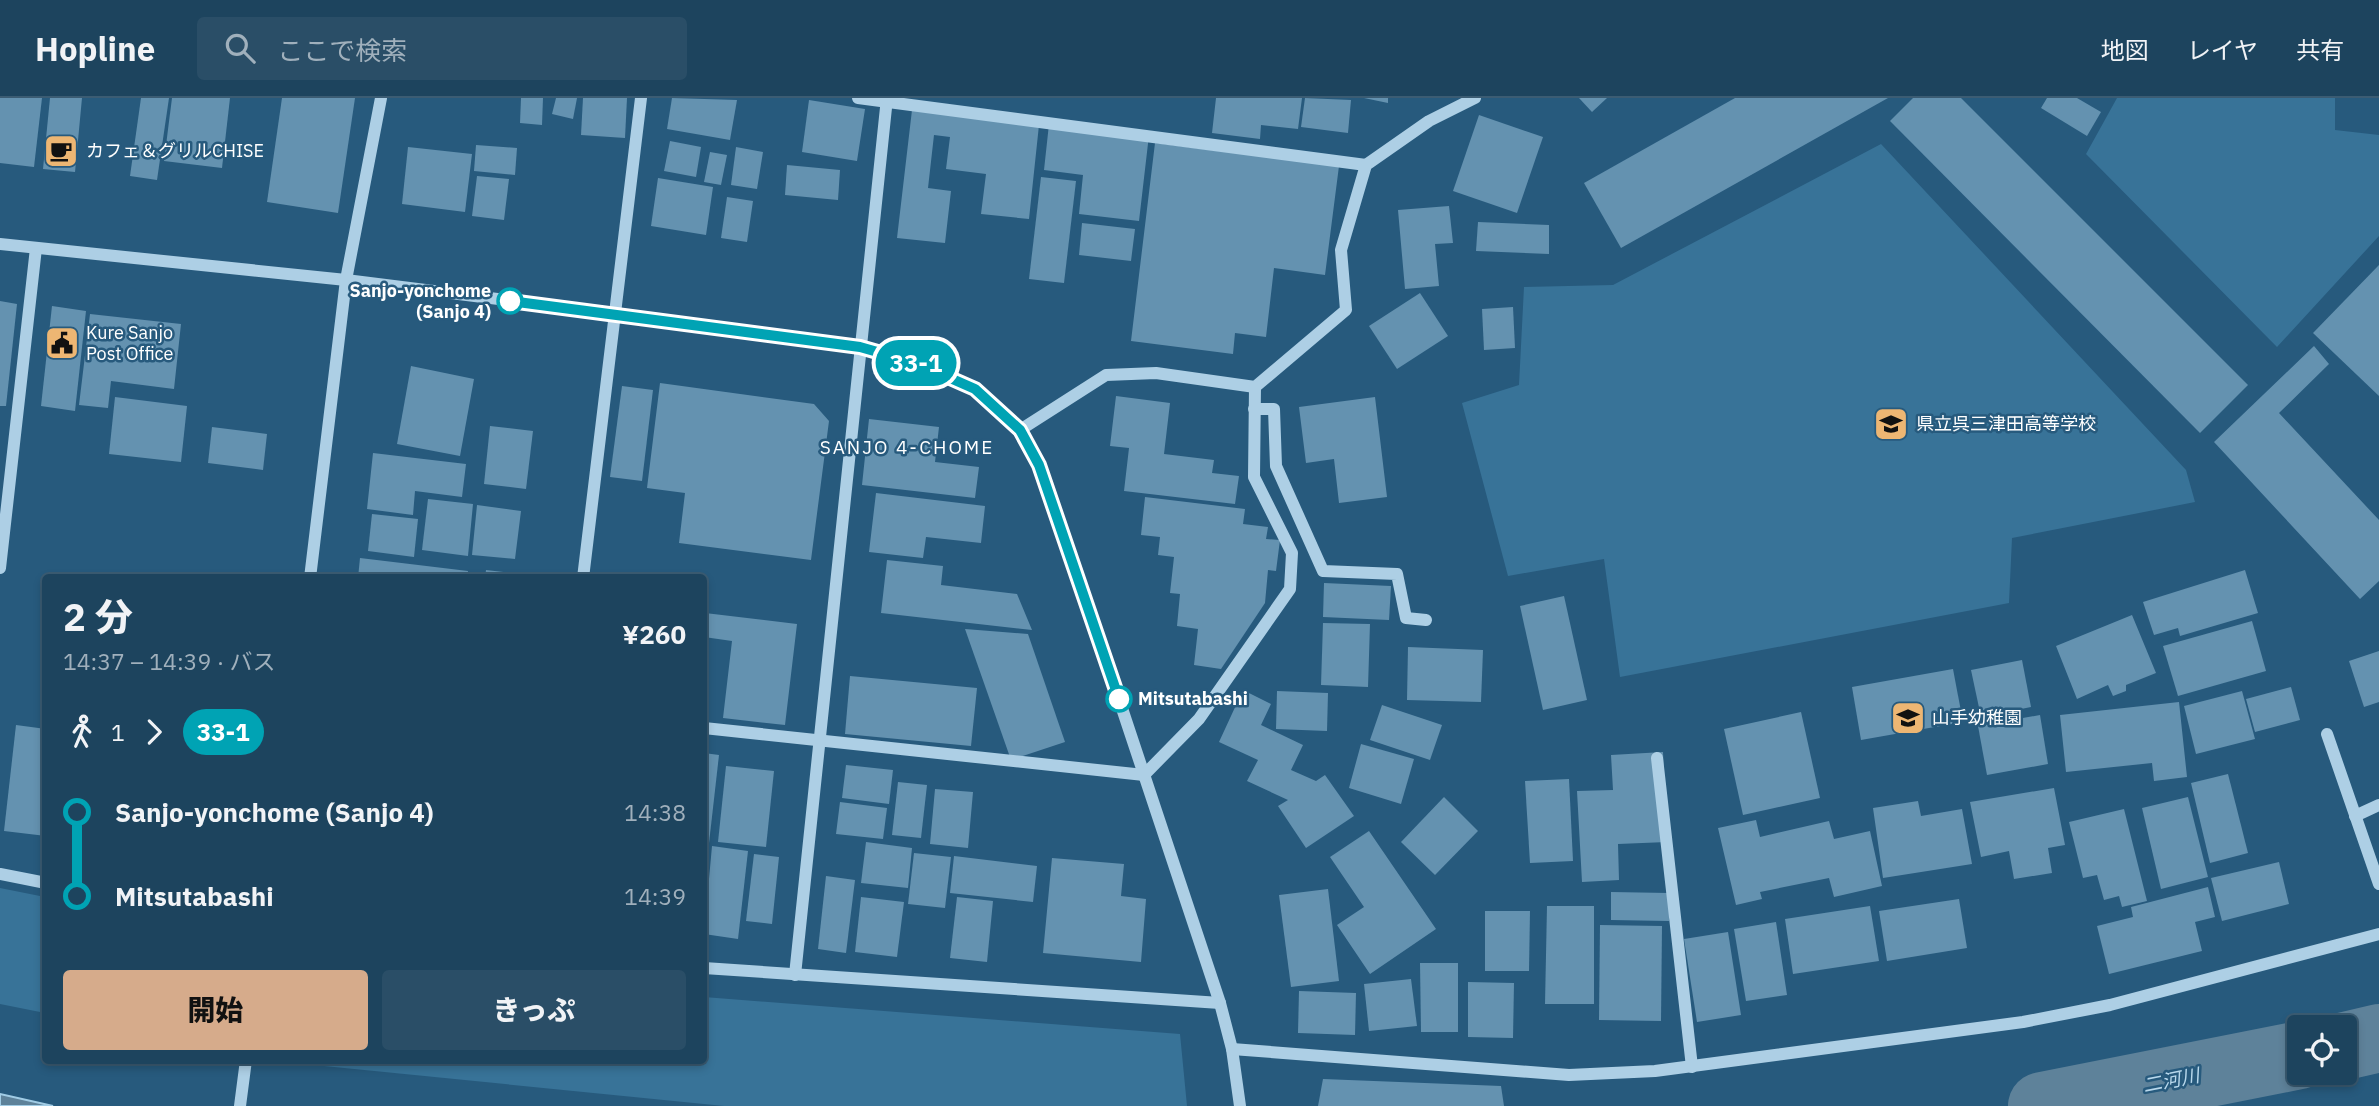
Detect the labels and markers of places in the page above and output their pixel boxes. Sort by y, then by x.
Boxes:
cafe icon: カフェ＆グリルCHISE [42,132,80,170]
place label: カフェ＆グリルCHISE [86,139,264,162]
place label: Sanjo-yonchome (Sanjo 4) [349,279,491,323]
marker: Sanjo-yonchome (Sanjo 4) [497,288,523,314]
place label: Kure Sanjo Post Office [86,321,174,365]
public building icon: Kure Sanjo Post Office [43,324,81,362]
school or university icon: 県立呉三津田高等学校 [1872,405,1910,443]
place label: 県立呉三津田高等学校 [1916,412,2096,435]
marker: Mitsutabashi [1106,686,1132,712]
place label: Mitsutabashi [1138,687,1248,710]
school or university icon: 山手幼稚園 [1889,699,1927,737]
place label: 山手幼稚園 [1932,706,2022,729]

